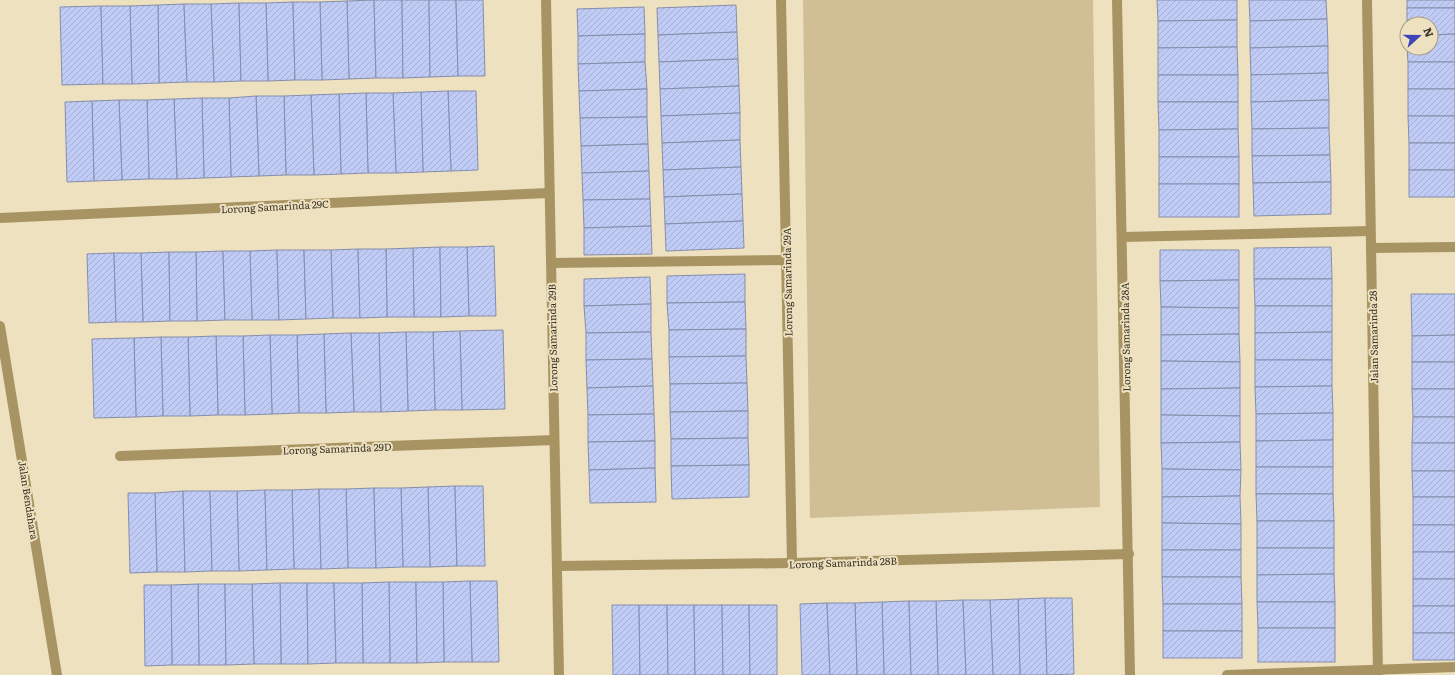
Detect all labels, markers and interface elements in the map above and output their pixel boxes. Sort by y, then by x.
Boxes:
north arrow [1399,16,1439,56]
text: N [1420,25,1438,39]
street label: Lorong Samarinda 29C [221,196,329,216]
street label: Lorong Samarinda 29A [779,227,795,336]
street label: Lorong Samarinda 28A [1117,282,1133,392]
street label: Lorong Samarinda 29B [544,284,560,392]
street label: Jalan Samarinda 28 [1365,290,1381,383]
street label: Lorong Samarinda 29D [282,439,392,457]
street label: Jalan Bendahara [15,460,43,541]
street label: Lorong Samarinda 28B [789,553,898,571]

